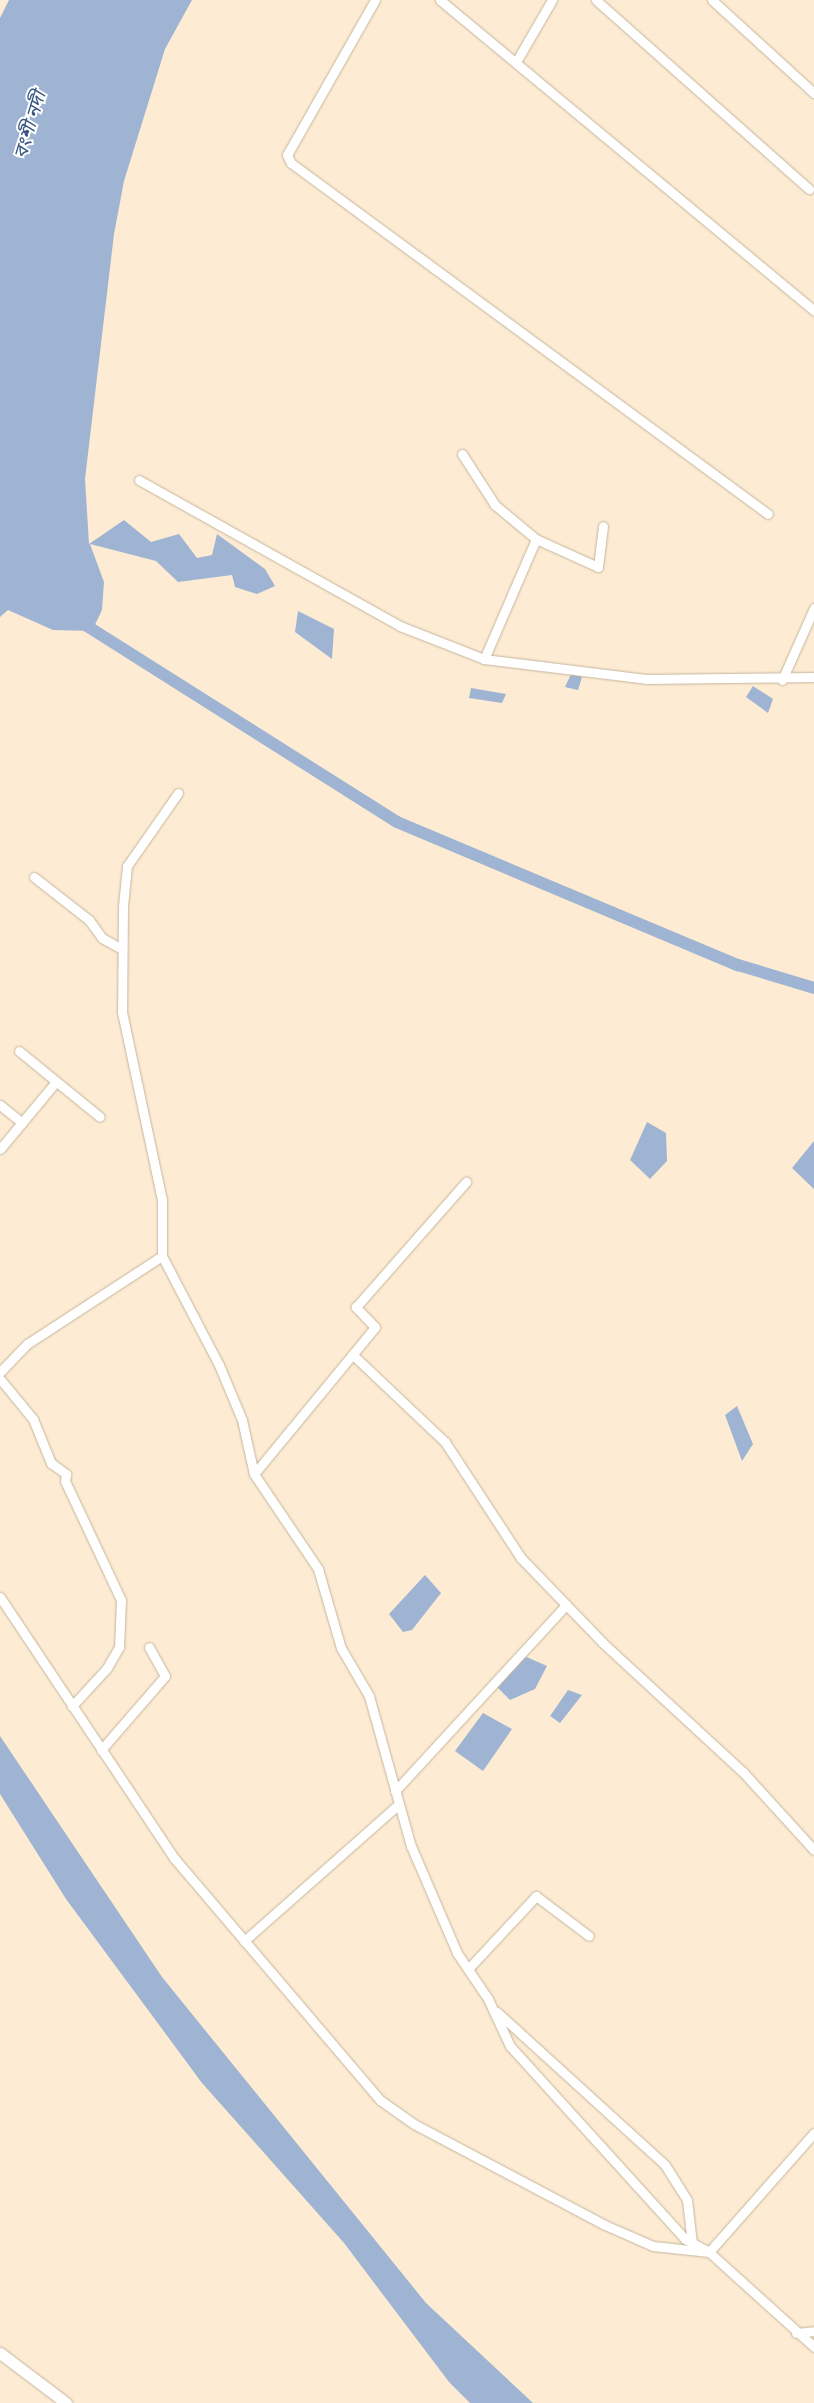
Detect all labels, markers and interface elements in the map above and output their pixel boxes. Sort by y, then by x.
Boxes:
water label: বংশী নদী [9,89,51,161]

